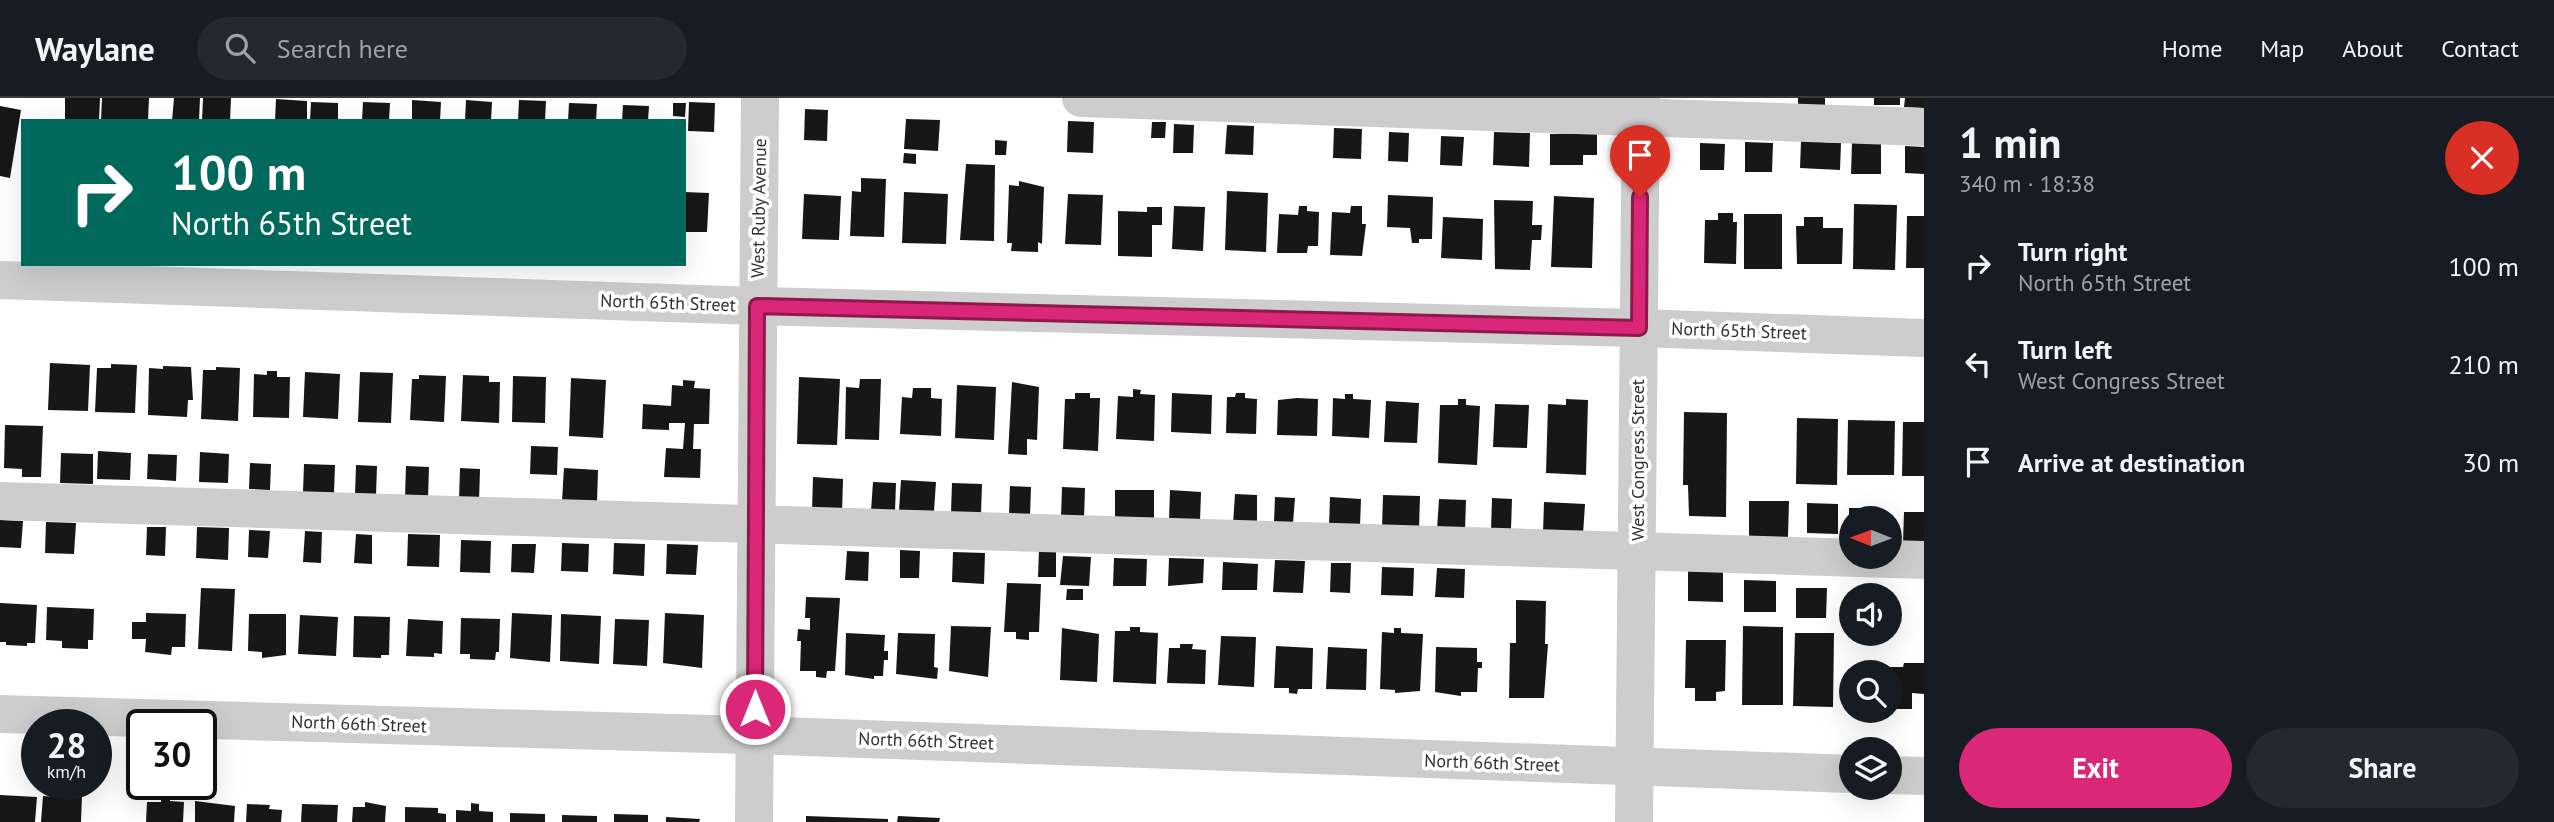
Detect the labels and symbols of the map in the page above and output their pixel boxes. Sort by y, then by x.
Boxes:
pin [1610,125,1670,197]
street label: West Ruby Avenue [746,138,771,278]
street label: North 65th Street [600,289,736,316]
street label: North 65th Street [1671,317,1807,344]
street label: West Congress Street [1626,379,1649,541]
north arrow [1839,506,1902,569]
position arrow [718,672,792,746]
speed limit sign: 30 [126,709,217,800]
street label: North 66th Street [291,710,427,737]
street label: North 66th Street [858,727,994,754]
street label: North 66th Street [1424,749,1560,776]

